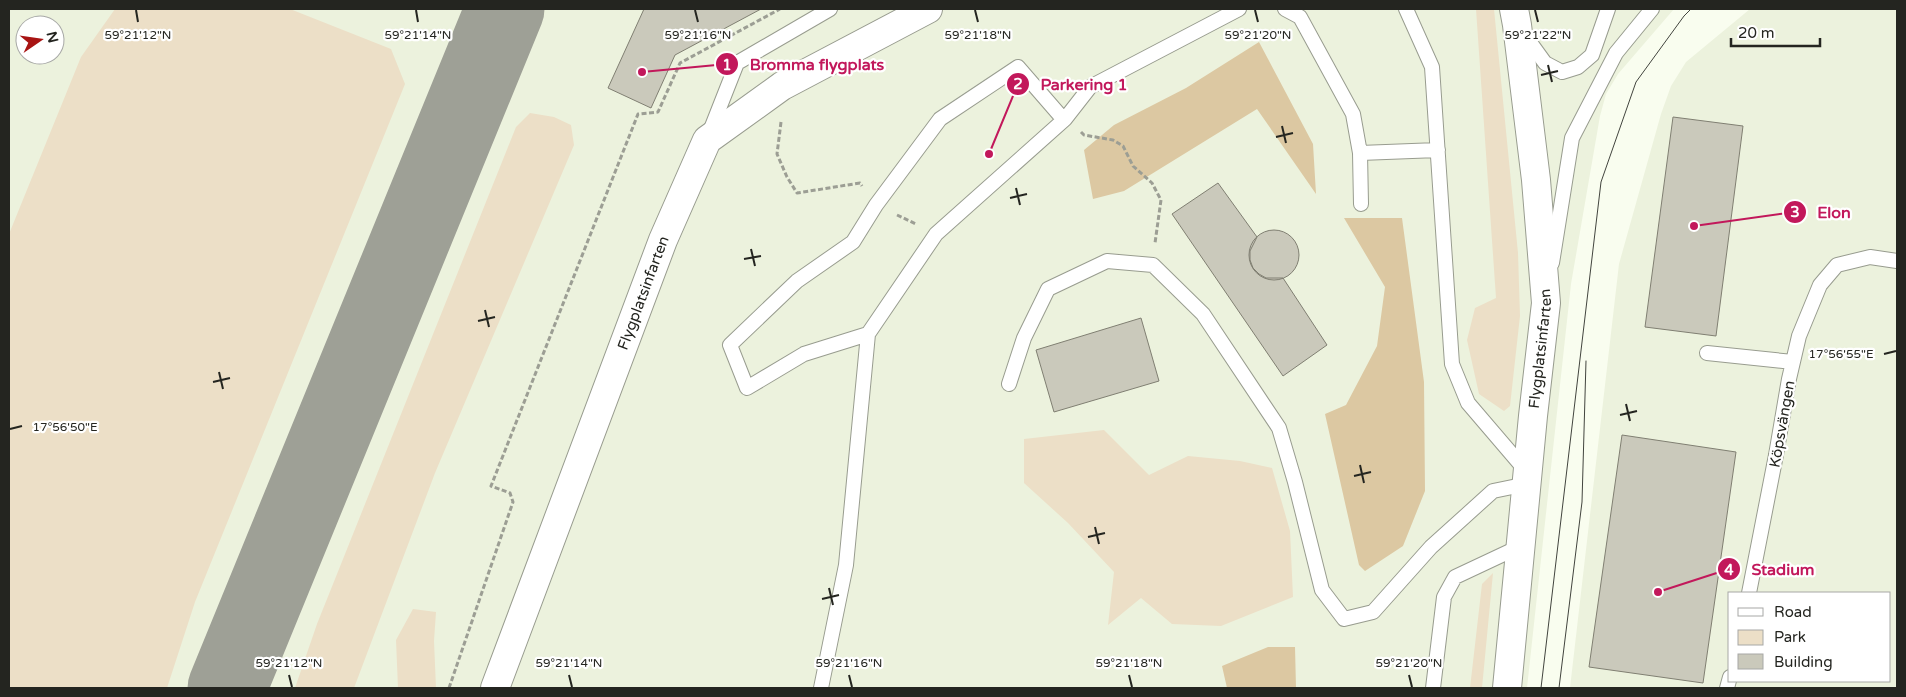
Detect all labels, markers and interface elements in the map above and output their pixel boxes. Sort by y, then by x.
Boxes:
north arrow [15,15,65,65]
scale bar [1731,15,1820,47]
text: 20 m [1738,24,1775,42]
text: 59°21'12"N [105,28,172,42]
text: 59°21'14"N [385,28,452,42]
text: 59°21'16"N [665,28,732,42]
text: 59°21'18"N [945,28,1012,42]
text: 59°21'20"N [1225,28,1292,42]
text: 59°21'22"N [1505,28,1572,42]
text: N [43,30,62,45]
callout: Bromma flygplats [714,49,894,80]
text: Bromma flygplats [750,55,885,75]
text: 1 [722,56,732,74]
callout: Parkering 1 [1005,69,1138,100]
text: 2 [1013,75,1023,93]
text: Parkering 1 [1040,75,1128,95]
callout: Elon [1782,196,1861,227]
text: 3 [1790,203,1800,221]
text: Elon [1817,203,1851,223]
street label: Flygplatsinfarten [614,233,673,352]
street label: Flygplatsinfarten [1525,288,1555,409]
text: 17°56'55"E [1808,347,1874,361]
street label: Köpsvängen [1765,379,1799,469]
text: 17°56'50"E [32,420,98,434]
callout: Stadium [1717,554,1825,585]
text: Stadium [1751,560,1815,580]
text: 4 [1724,561,1734,579]
legend [1728,592,1891,682]
text: Road [1774,603,1812,621]
text: Park [1774,628,1806,646]
text: Building [1774,653,1833,671]
text: 59°21'12"N [256,656,323,670]
text: 59°21'14"N [536,656,603,670]
text: 59°21'16"N [816,656,883,670]
text: 59°21'18"N [1096,656,1163,670]
text: 59°21'20"N [1376,656,1443,670]

